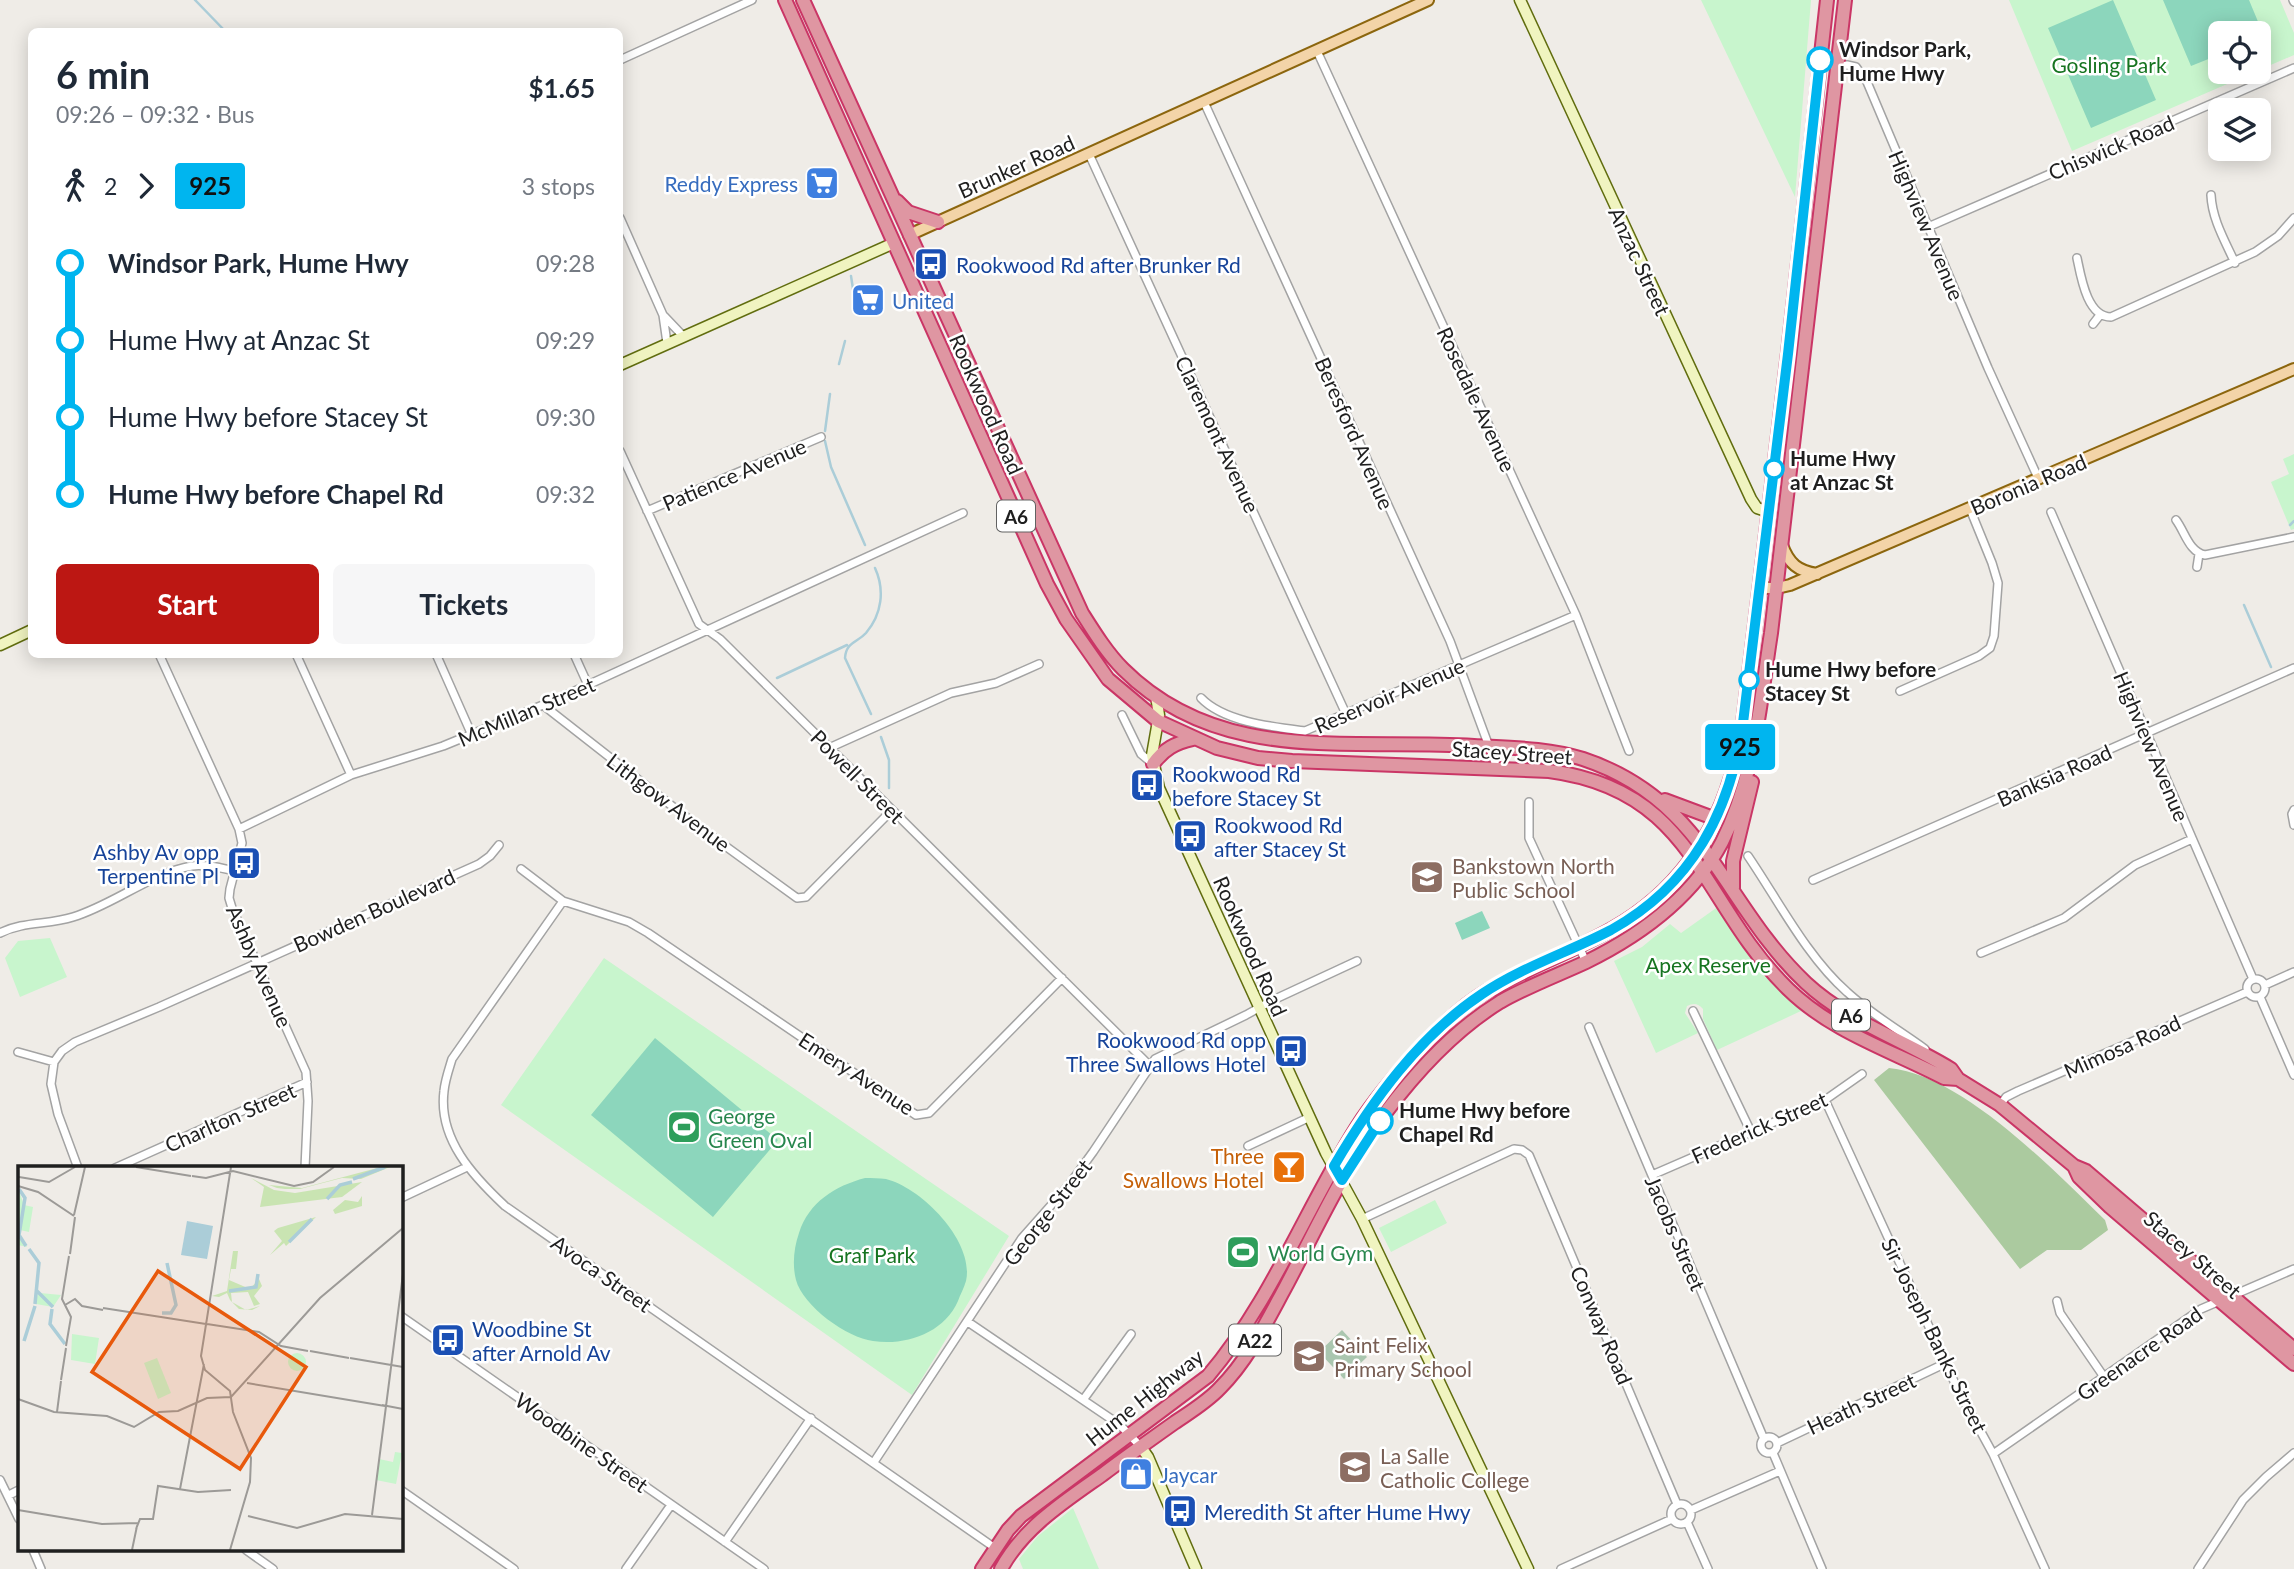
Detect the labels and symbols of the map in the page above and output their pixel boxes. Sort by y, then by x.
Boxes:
place label: Windsor Park, Hume Hwy [1839,36,1971,85]
marker: Windsor Park, Hume Hwy [1807,47,1833,73]
park label: Gosling Park [2051,52,2167,77]
street label: Chiswick Road [2044,109,2178,185]
street label: Brunker Road [954,129,1078,203]
street label: Highview Avenue [1884,146,1970,304]
supermarket icon: Reddy Express [803,164,841,202]
place label: Reddy Express [664,171,798,196]
street label: Anzac Street [1604,203,1676,320]
bus stop icon: Rookwood Rd after Brunker Rd [912,245,950,283]
place label: Rookwood Rd after Brunker Rd [956,252,1241,277]
supermarket icon: United [849,281,887,319]
place label: United [892,288,954,313]
street label: Rosedale Avenue [1432,323,1522,475]
street label: Rookwood Road [945,330,1029,478]
street label: Claremont Avenue [1171,352,1265,516]
street label: Beresford Avenue [1310,353,1400,513]
street label: Patience Avenue [658,433,810,515]
place label: Hume Hwy at Anzac St [1790,445,1897,494]
street label: Boronia Road [1966,448,2090,520]
marker: Hume Hwy at Anzac St [1764,459,1784,479]
road number: A6 [997,500,1035,531]
street label: Reservoir Avenue [1310,652,1468,738]
place label: Hume Hwy before Stacey St [1765,656,1936,705]
street label: Highview Avenue [2109,667,2195,825]
marker: Hume Hwy before Stacey St [1739,670,1759,690]
street label: McMillan Street [454,671,599,751]
street label: Powell Street [806,724,910,828]
line badge: 925 [1700,724,1780,770]
street label: Stacey Street [1451,735,1573,769]
street label: Banksia Road [1993,739,2115,811]
street label: Lithgow Avenue [602,748,736,856]
place label: Rookwood Rd before Stacey St [1172,761,1321,810]
bus stop icon: Rookwood Rd before Stacey St [1128,766,1166,804]
place label: Rookwood Rd after Stacey St [1214,812,1346,861]
bus stop icon: Rookwood Rd after Stacey St [1171,817,1209,855]
place label: Ashby Av opp Terpentine Pl [93,839,219,888]
bus stop icon: Ashby Av opp Terpentine Pl [225,844,263,882]
place label: Bankstown North Public School [1452,853,1615,902]
school or university icon: Bankstown North Public School [1408,858,1446,896]
street label: Bowden Boulevard [289,863,459,957]
street label: Rookwood Road [1209,872,1293,1020]
street label: Ashby Avenue [222,901,298,1031]
park label: Apex Reserve [1645,952,1771,977]
road number: A6 [1832,1000,1870,1030]
street label: Mimosa Road [2060,1009,2184,1083]
street label: Emery Avenue [795,1026,919,1120]
place label: Rookwood Rd opp Three Swallows Hotel [1066,1027,1266,1076]
bus stop icon: Rookwood Rd opp Three Swallows Hotel [1272,1032,1310,1070]
street label: Charlton Street [161,1077,300,1157]
street label: Frederick Street [1687,1086,1831,1168]
place label: Hume Hwy before Chapel Rd [1399,1097,1570,1146]
place label: George Green Oval [708,1103,812,1152]
sports icon: George Green Oval [665,1108,703,1146]
marker: Hume Hwy before Chapel Rd [1367,1108,1393,1134]
place label: Three Swallows Hotel [1123,1143,1264,1192]
bar icon: Three Swallows Hotel [1270,1148,1308,1186]
street label: George Street [998,1153,1097,1270]
inset map [18,1166,402,1552]
street label: Jacobs Street [1641,1172,1712,1295]
street label: Stacey Street [2139,1205,2247,1303]
street label: Avoca Street [547,1229,657,1317]
sports icon: World Gym [1224,1233,1262,1271]
street label: Sir Joseph Banks Street [1877,1233,1993,1437]
place label: World Gym [1268,1240,1373,1265]
park label: Graf Park [829,1242,915,1267]
street label: Conway Road [1566,1262,1638,1388]
street label: Greenacre Road [2072,1301,2206,1405]
place label: Woodbine St after Arnold Av [472,1316,611,1365]
bus stop icon: Woodbine St after Arnold Av [429,1321,467,1359]
road number: A22 [1229,1324,1281,1356]
place label: Saint Felix Primary School [1334,1332,1472,1381]
school or university icon: Saint Felix Primary School [1290,1337,1328,1375]
street label: Hume Highway [1080,1343,1208,1451]
street label: Heath Street [1803,1367,1920,1439]
street label: Woodbine Street [511,1387,654,1497]
place label: La Salle Catholic College [1380,1443,1529,1492]
school or university icon: La Salle Catholic College [1336,1448,1374,1486]
shop icon: Jaycar [1117,1455,1155,1493]
place label: Jaycar [1160,1462,1218,1487]
bus stop icon: Meredith St after Hume Hwy [1161,1492,1199,1530]
place label: Meredith St after Hume Hwy [1204,1499,1471,1524]

